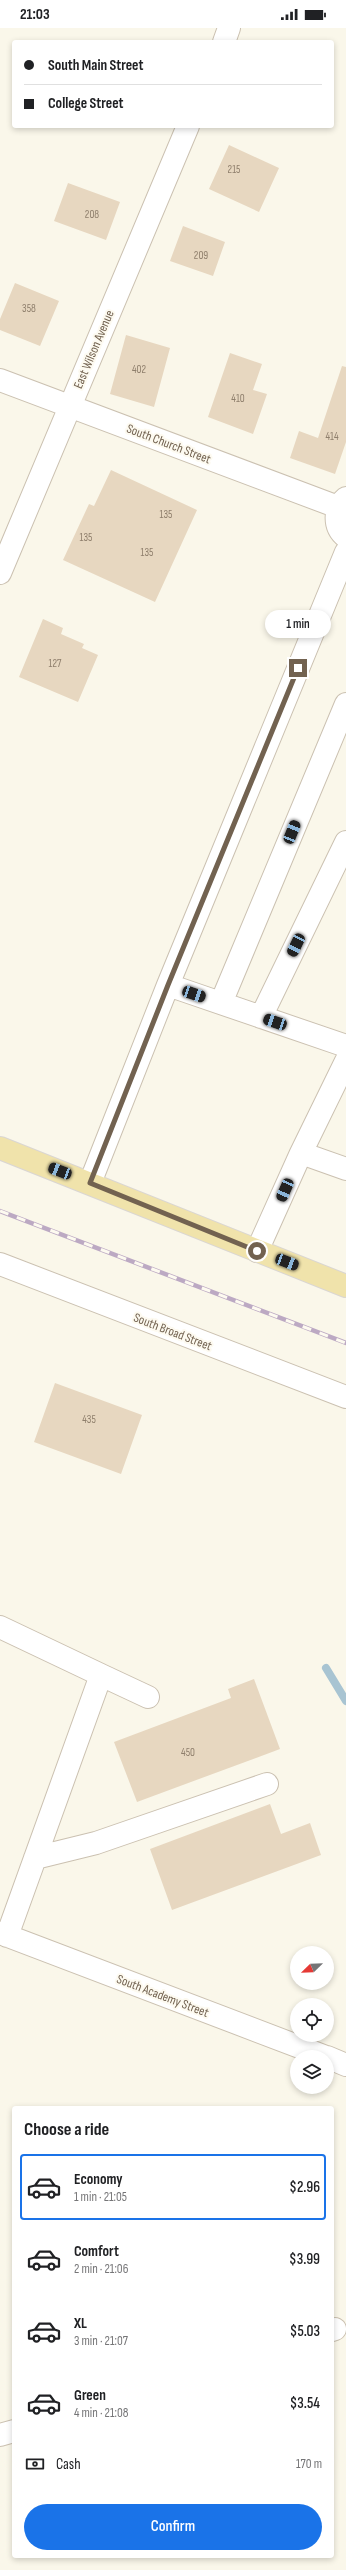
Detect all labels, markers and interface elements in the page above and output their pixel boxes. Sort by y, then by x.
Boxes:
text: 21:03 [20,5,50,24]
text: South Main Street [48,56,143,75]
text: College Street [48,94,124,113]
house number: 215 [228,163,240,176]
house number: 208 [85,208,99,221]
house number: 209 [194,249,208,262]
house number: 358 [22,302,36,315]
street label: East Wilson Avenue [70,308,118,391]
house number: 402 [132,363,146,376]
house number: 410 [231,392,245,405]
street label: South Church Street [124,421,213,467]
house number: 414 [325,430,339,443]
house number: 135 [160,508,172,521]
house number: 135 [80,531,92,544]
house number: 135 [141,546,153,559]
callout: 1 min [265,610,331,638]
text: 1 min [286,616,310,632]
house number: 127 [49,657,62,670]
route end [289,659,307,677]
car [282,819,302,845]
car [285,932,307,958]
car [181,984,207,1004]
car [262,1012,288,1032]
car [47,1161,73,1181]
car [275,1177,295,1203]
route start [248,1242,266,1260]
car [274,1252,300,1272]
street label: South Broad Street [131,1310,214,1354]
house number: 435 [82,1413,96,1426]
house number: 450 [181,1746,195,1759]
north arrow [290,1946,334,1990]
map controls [290,1946,334,2094]
street label: South Academy Street [114,1971,211,2021]
button: locate [290,1998,334,2042]
button: layers [290,2050,334,2094]
text: Choose a ride [24,2119,109,2140]
icon: car [26,2169,62,2205]
text: Economy [74,2170,123,2189]
text: $2.96 [289,2178,320,2197]
text: 1 min · 21:05 [74,2189,127,2205]
icon: car [26,2241,62,2277]
text: Comfort [74,2242,119,2261]
text: $3.99 [289,2250,320,2269]
text: 2 min · 21:06 [74,2261,128,2277]
icon: car [26,2313,62,2349]
text: XL [74,2314,87,2333]
text: $5.03 [290,2322,320,2341]
text: 3 min · 21:07 [74,2333,128,2349]
icon: car [26,2385,62,2421]
text: Green [74,2386,106,2405]
text: $3.54 [290,2394,320,2413]
text: 4 min · 21:08 [74,2405,128,2421]
icon: cash [24,2453,46,2475]
text: Cash [56,2455,81,2474]
text: 170 m [296,2456,322,2472]
button: Confirm [24,2504,322,2550]

